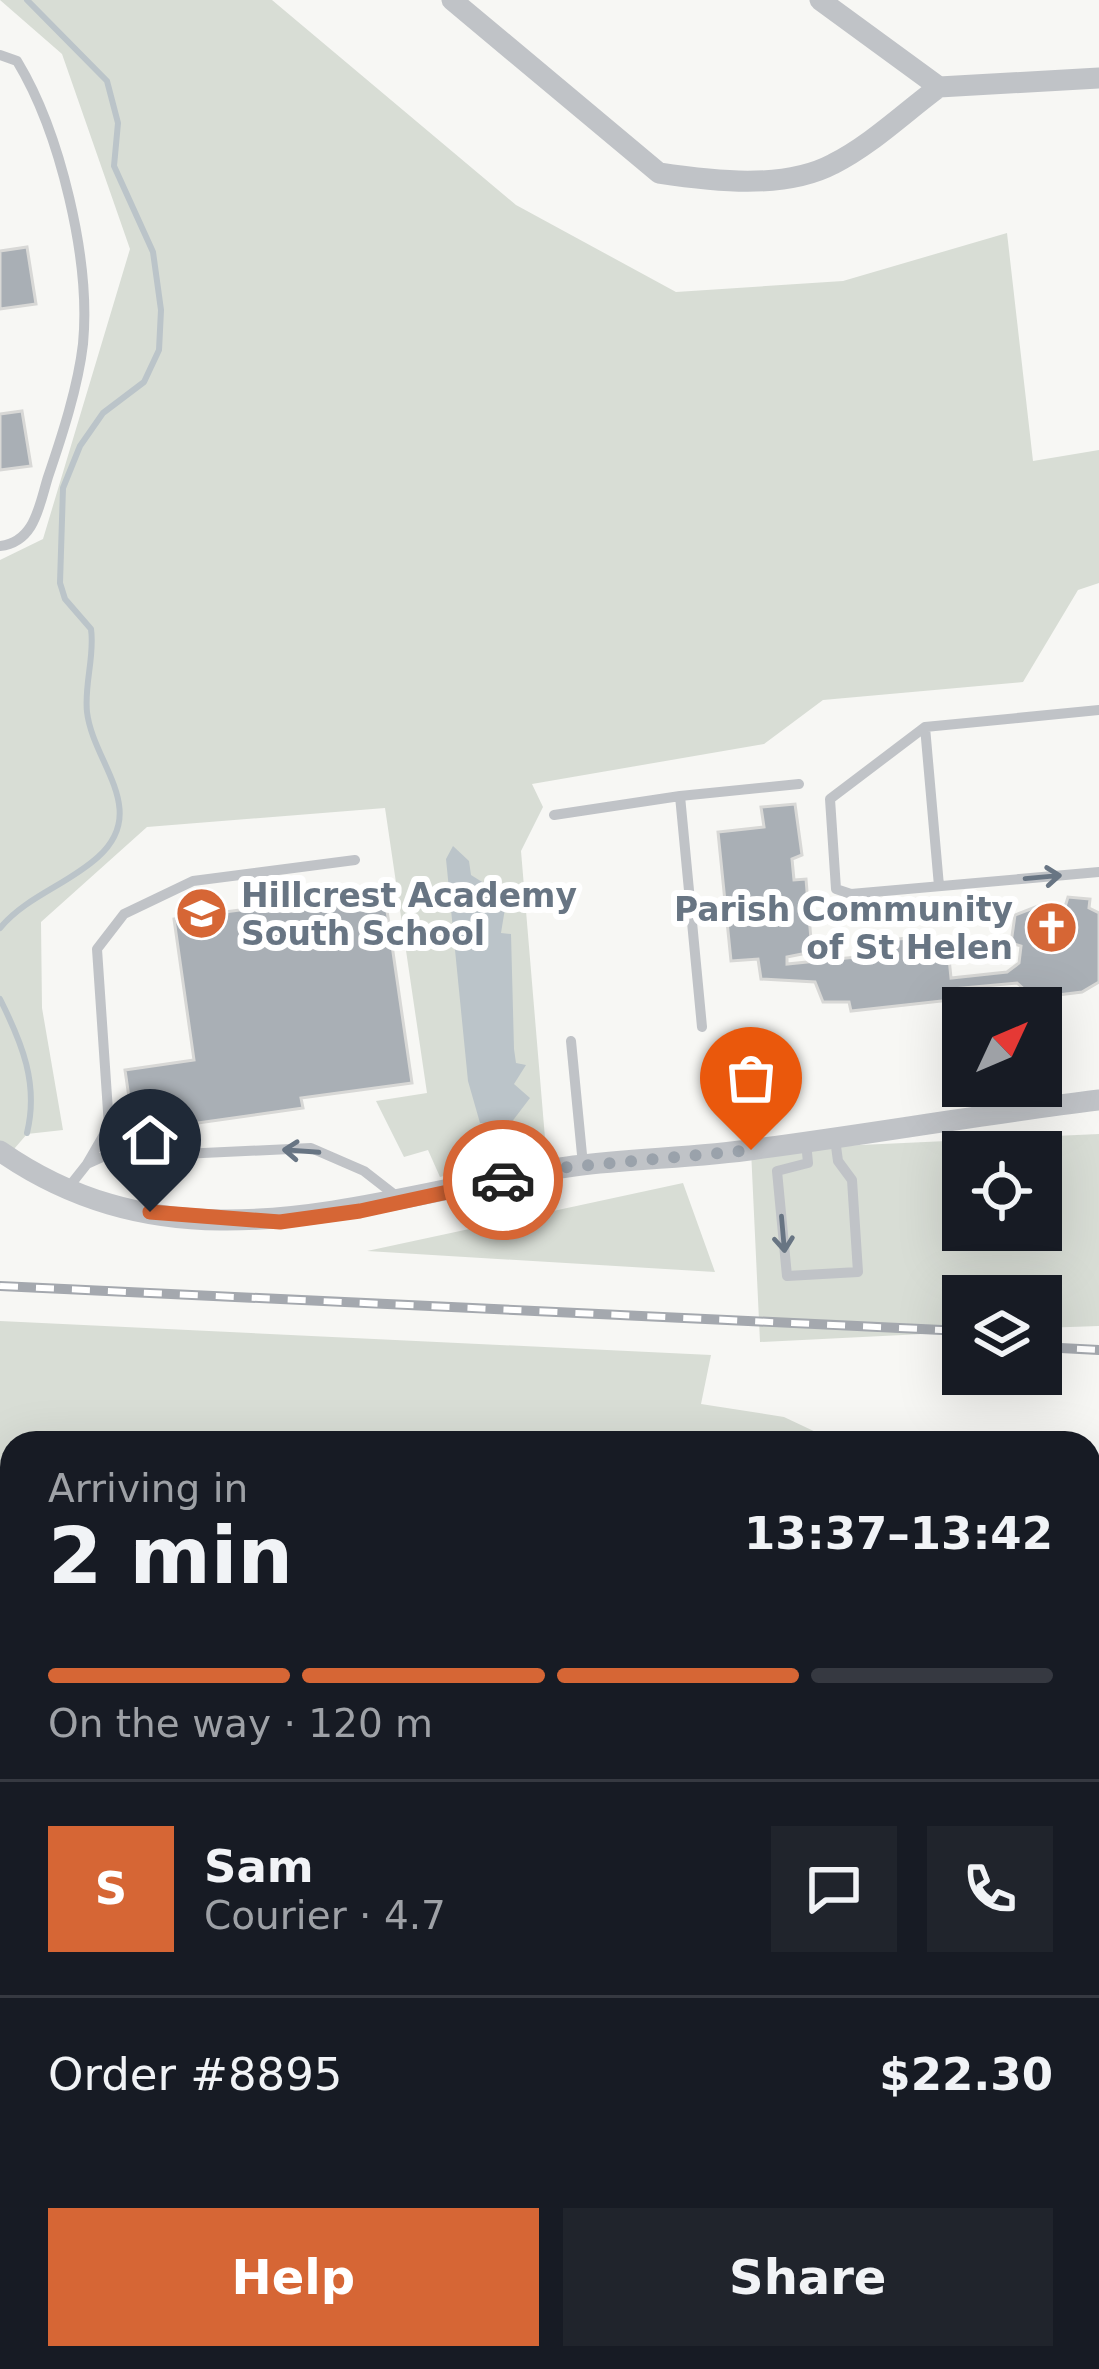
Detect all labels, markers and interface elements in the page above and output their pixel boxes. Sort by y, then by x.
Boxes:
one-way arrow [1023,865,1062,888]
place label: Hillcrest Academy South School [241,876,577,953]
school or university icon: Hillcrest Academy South School [174,886,230,942]
place label: Parish Community of St Helen [674,890,1013,967]
church icon: Parish Community of St Helen [1024,900,1080,956]
north arrow [942,987,1062,1107]
map controls [942,987,1062,1395]
pin [700,1027,802,1150]
icon: bag [718,1045,784,1111]
pin [99,1089,201,1212]
icon: home [117,1107,183,1173]
courier [443,1120,563,1240]
button: locate [942,1131,1062,1251]
one-way arrow [282,1139,321,1162]
icon: car [470,1147,536,1213]
one-way arrow [772,1214,795,1253]
button: layers [942,1275,1062,1395]
text: Arriving in [48,1466,248,1511]
text: 13:37–13:42 [744,1507,1053,1560]
text: 2 min [48,1511,293,1601]
text: On the way · 120 m [48,1701,433,1746]
button: chat [771,1826,897,1952]
button: phone [927,1826,1053,1952]
text: Sam [204,1840,314,1893]
text: S [95,1862,127,1915]
text: Courier · 4.7 [204,1893,446,1938]
text: Order #8895 [48,2048,342,2101]
text: $22.30 [879,2048,1053,2101]
button: Help [48,2208,539,2346]
button: Share [563,2208,1053,2346]

